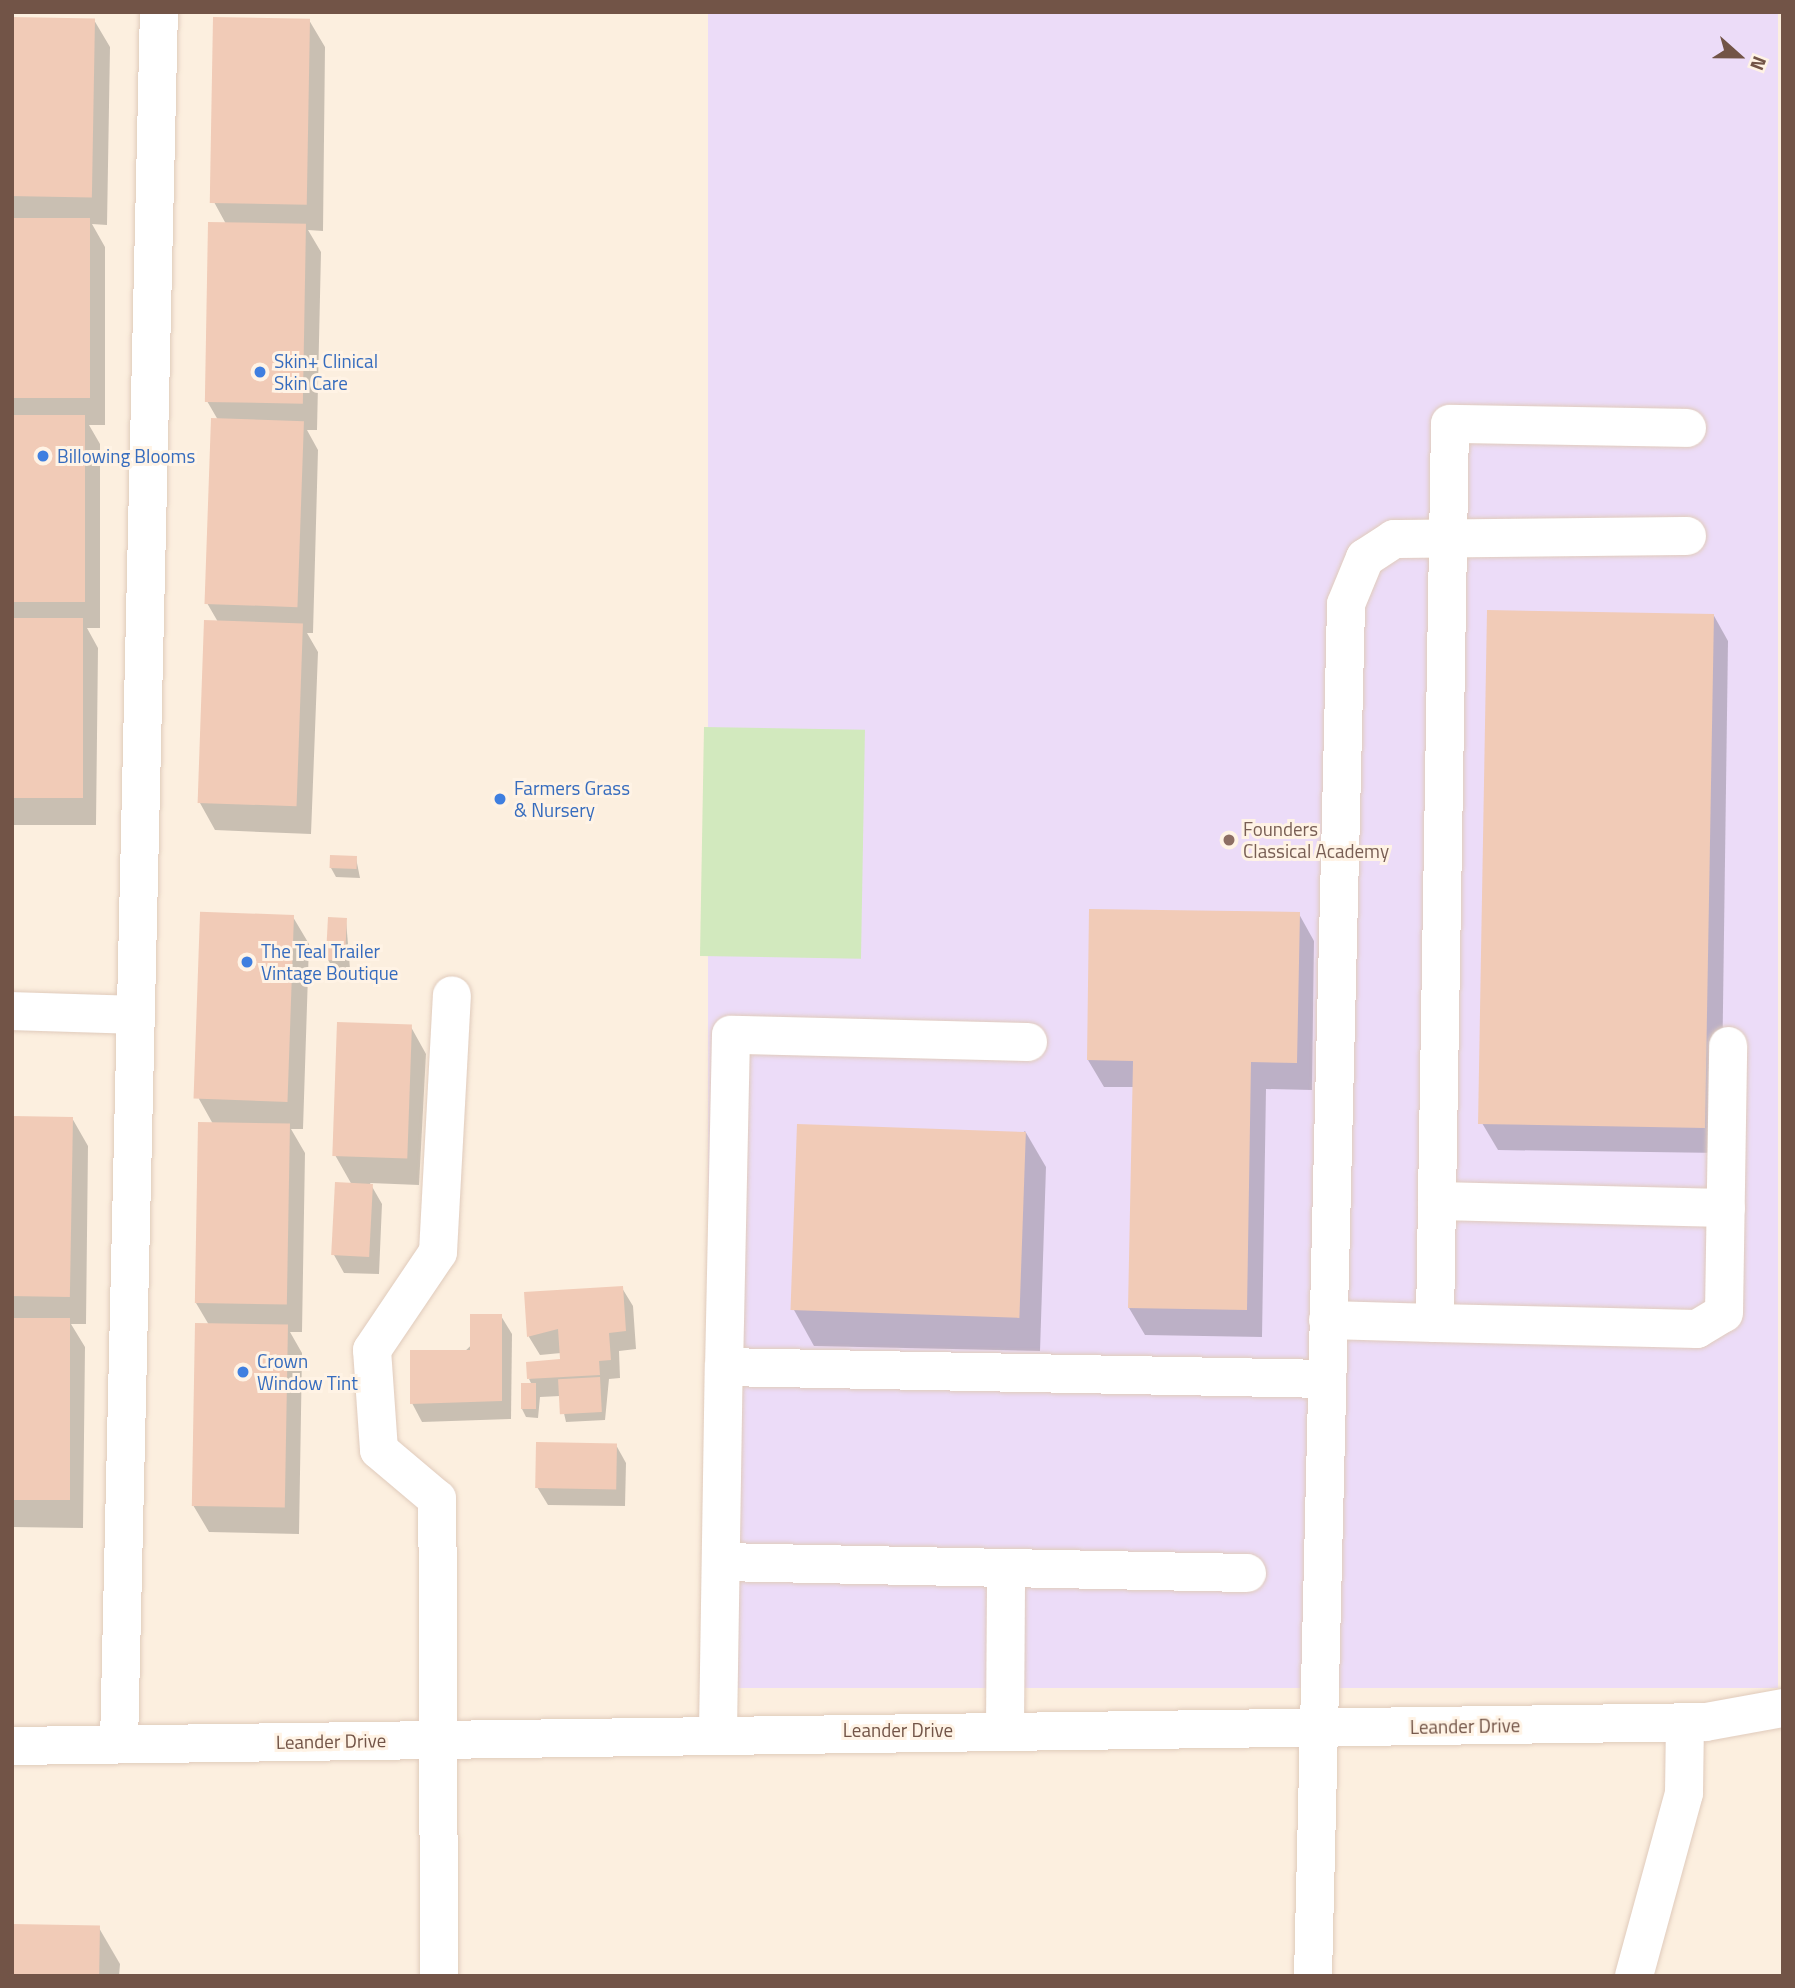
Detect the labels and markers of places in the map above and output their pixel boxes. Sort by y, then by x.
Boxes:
place label: Skin+ Clinical Skin Care [274,350,378,394]
marker: Skin+ Clinical Skin Care [252,364,268,380]
place label: Billowing Blooms [57,445,195,467]
marker: Billowing Blooms [35,448,51,464]
place label: Farmers Grass & Nursery [514,777,630,821]
marker: Farmers Grass & Nursery [492,791,508,807]
place label: Founders Classical Academy [1243,818,1389,862]
marker: Founders Classical Academy [1221,832,1237,848]
place label: The Teal Trailer Vintage Boutique [261,940,398,984]
marker: The Teal Trailer Vintage Boutique [239,954,255,970]
place label: Crown Window Tint [257,1350,358,1394]
marker: Crown Window Tint [235,1364,251,1380]

